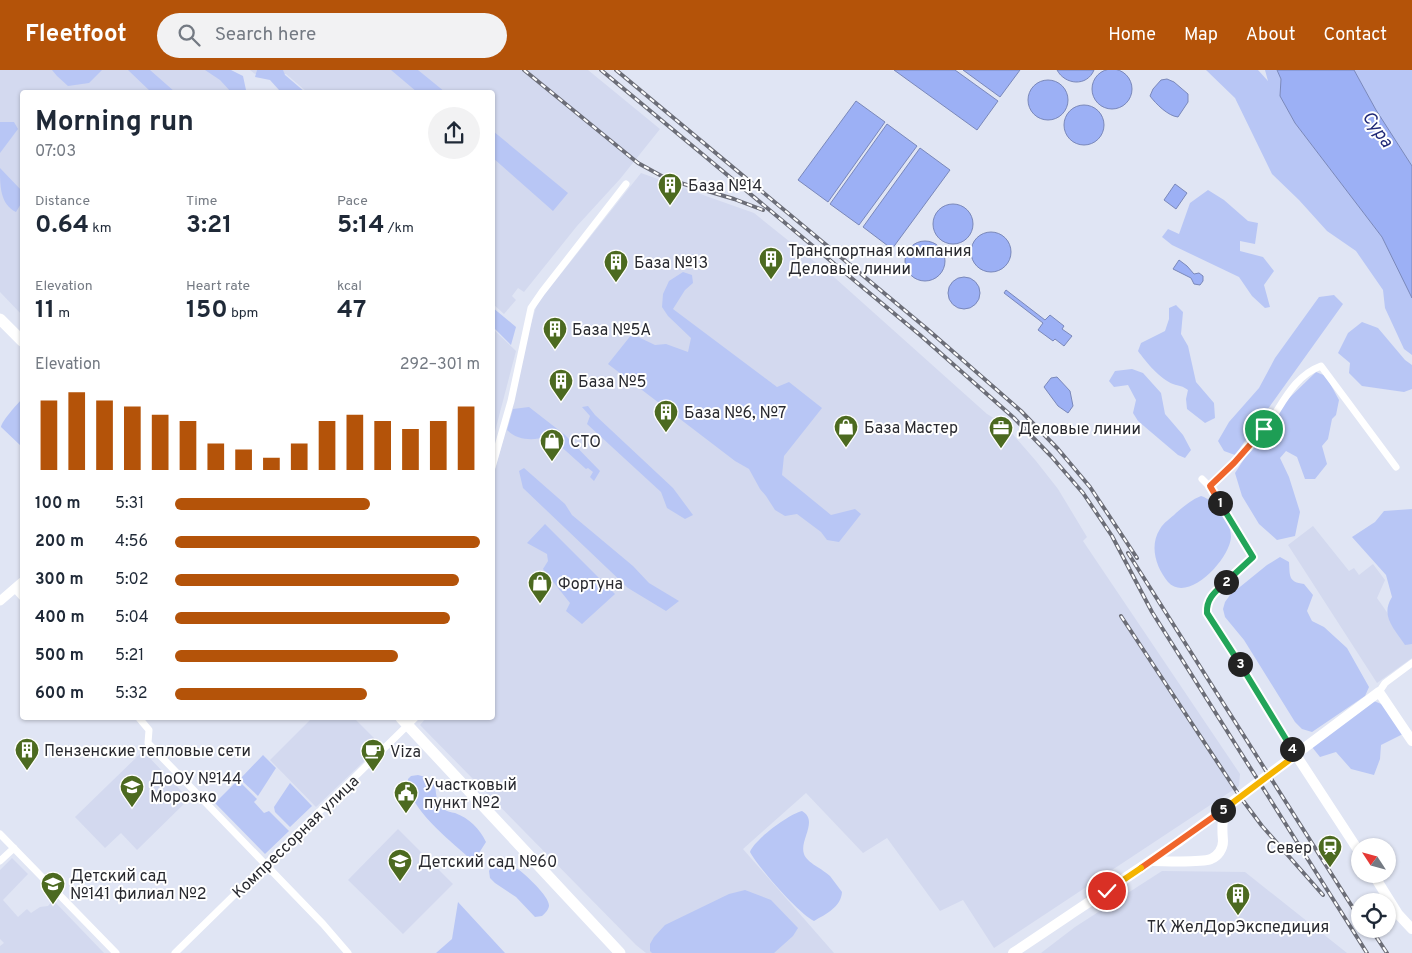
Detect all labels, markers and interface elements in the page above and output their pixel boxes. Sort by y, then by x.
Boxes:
search box [157,13,507,58]
text: Fleetfoot [25,20,127,50]
icon: search [175,21,203,49]
text: Search here [215,23,316,47]
text: Home [1108,24,1156,47]
text: Map [1184,24,1218,47]
text: About [1246,24,1295,47]
text: Contact [1323,24,1387,47]
text: Morning run [35,105,194,141]
button: share [428,107,480,159]
water label: Сура [1356,107,1398,153]
text: 07:03 [35,142,76,162]
building icon: База №14 [657,172,683,206]
place label: База №14 [688,177,762,197]
text: Distance [35,193,90,210]
text: Time [186,193,217,210]
text: Pace [337,193,368,210]
text: 0.64 [35,210,89,242]
text: 3:21 [186,210,232,242]
text: 5:14 [337,210,384,242]
text: km [89,220,112,237]
text: /km [384,220,414,237]
place label: Транспортная компания Деловые линии [788,242,971,280]
building icon: Транспортная компания Деловые линии [758,246,784,280]
building icon: База №13 [603,249,629,283]
place label: База №13 [634,254,708,274]
text: Elevation [35,278,93,295]
text: Heart rate [186,278,250,295]
text: kcal [337,278,362,295]
text: 11 [35,295,55,327]
text: 150 [186,295,228,327]
text: 47 [337,295,367,327]
text: m [55,305,70,322]
text: bpm [228,305,258,322]
building icon: База №5А [542,316,568,350]
place label: База №5А [572,321,651,341]
text: Elevation [35,355,101,375]
text: 292–301 m [400,355,480,375]
building icon: База №5 [548,368,574,402]
place label: База №5 [578,373,646,393]
building icon: База №6, №7 [653,399,679,433]
place label: База №6, №7 [684,404,786,424]
pin [1243,408,1285,450]
shop icon: База Мастер [833,414,859,448]
office icon: Деловые линии [988,415,1014,449]
icon: arrive [1250,415,1278,443]
place label: База Мастер [864,419,958,439]
place label: Деловые линии [1018,420,1141,440]
shop icon: СТО [539,428,565,462]
place label: СТО [570,433,601,453]
pin: 1 [1208,490,1232,516]
text: 100 m [35,494,81,514]
text: 5:31 [115,494,144,514]
text: 1 [1218,495,1223,512]
text: 200 m [35,532,84,552]
text: 4:56 [115,532,148,552]
text: 300 m [35,570,83,590]
text: 5:02 [115,570,149,590]
shop icon: Фортуна [527,570,553,604]
pin: 2 [1214,570,1238,594]
text: 2 [1222,574,1231,591]
place label: Фортуна [558,575,623,595]
text: 400 m [35,608,84,628]
text: 5:04 [115,608,149,628]
text: 500 m [35,646,84,666]
text: 5:21 [115,646,144,666]
pin: 3 [1228,652,1252,676]
text: 3 [1236,656,1245,673]
text: 600 m [35,684,84,704]
text: 5:32 [115,684,148,704]
pin: 4 [1280,736,1304,762]
building icon: Пензенские тепловые сети [14,737,40,771]
cafe icon: Viza [360,738,386,772]
text: 4 [1288,741,1297,758]
place label: Пензенские тепловые сети [44,742,251,762]
place label: Viza [390,743,421,763]
place label: ДоОУ №144 Морозко [150,770,242,808]
street label: Компрессорная улица [229,772,364,903]
school or university icon: ДоОУ №144 Морозко [119,774,145,808]
place label: Участковый пункт №2 [424,776,517,814]
public building icon: Участковый пункт №2 [393,780,419,814]
pin: 5 [1210,798,1236,822]
text: 5 [1219,802,1228,819]
station icon: Север [1317,834,1343,868]
north arrow [1351,838,1396,882]
map controls [1351,838,1396,938]
place label: Север [1266,839,1312,859]
school or university icon: Детский сад №60 [387,848,413,882]
place label: Детский сад №60 [418,853,557,873]
place label: Детский сад №141 филиал №2 [70,867,207,905]
pin [1086,870,1128,912]
school or university icon: Детский сад №141 филиал №2 [40,871,66,905]
icon: check [1093,877,1121,905]
building icon: ТК ЖелДорЭкспедиция [1225,882,1251,916]
button: locate [1351,893,1396,938]
place label: ТК ЖелДорЭкспедиция [1147,918,1329,938]

